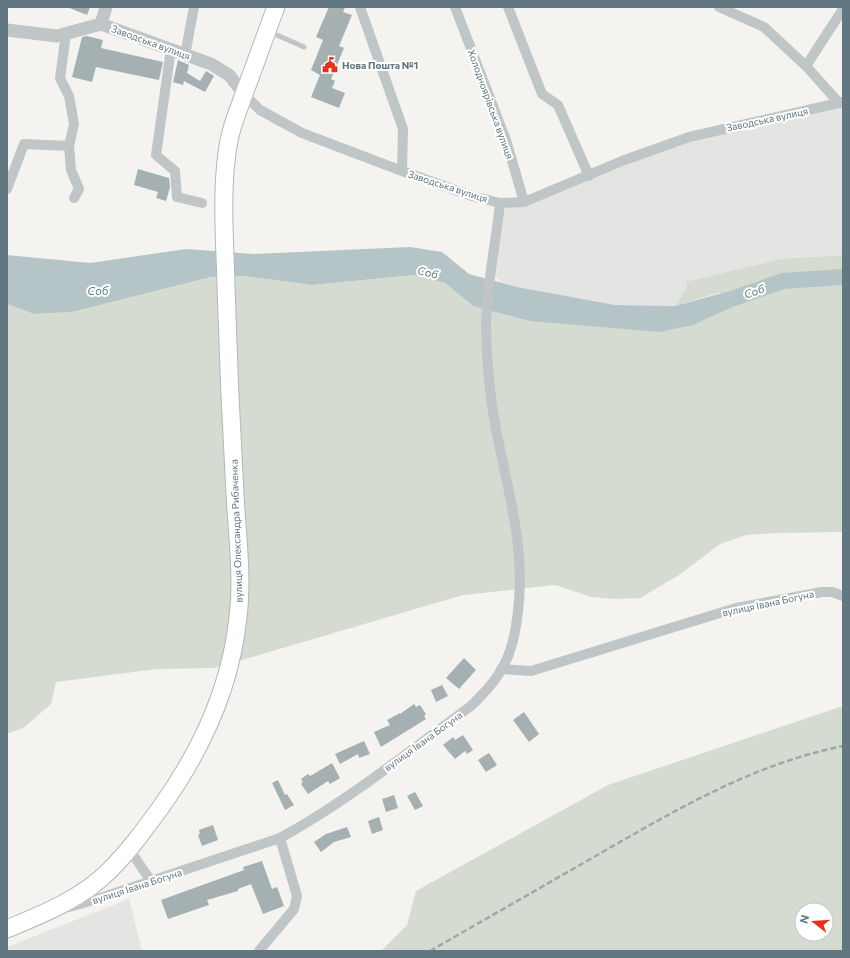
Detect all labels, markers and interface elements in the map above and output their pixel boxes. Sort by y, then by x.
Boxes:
street label: Заводська вулиця [110,22,192,62]
street label: Холодноярівська вулиця [466,48,516,160]
public building icon: Нова Пошта №1 [321,56,339,74]
place label: Нова Пошта №1 [342,59,418,71]
street label: Заводська вулиця [725,104,809,134]
street label: Заводська вулиця [407,167,489,205]
water label: Соб [416,263,440,281]
water label: Соб [742,281,766,301]
water label: Соб [88,284,109,297]
street label: вулиця Олександра Рибаченка [227,459,245,603]
street label: вулиця Івана Богуна [721,587,815,619]
street label: вулиця Івана Богуна [382,709,464,773]
street label: вулиця Івана Богуна [91,866,183,906]
north arrow [794,902,834,942]
text: N [797,913,811,925]

